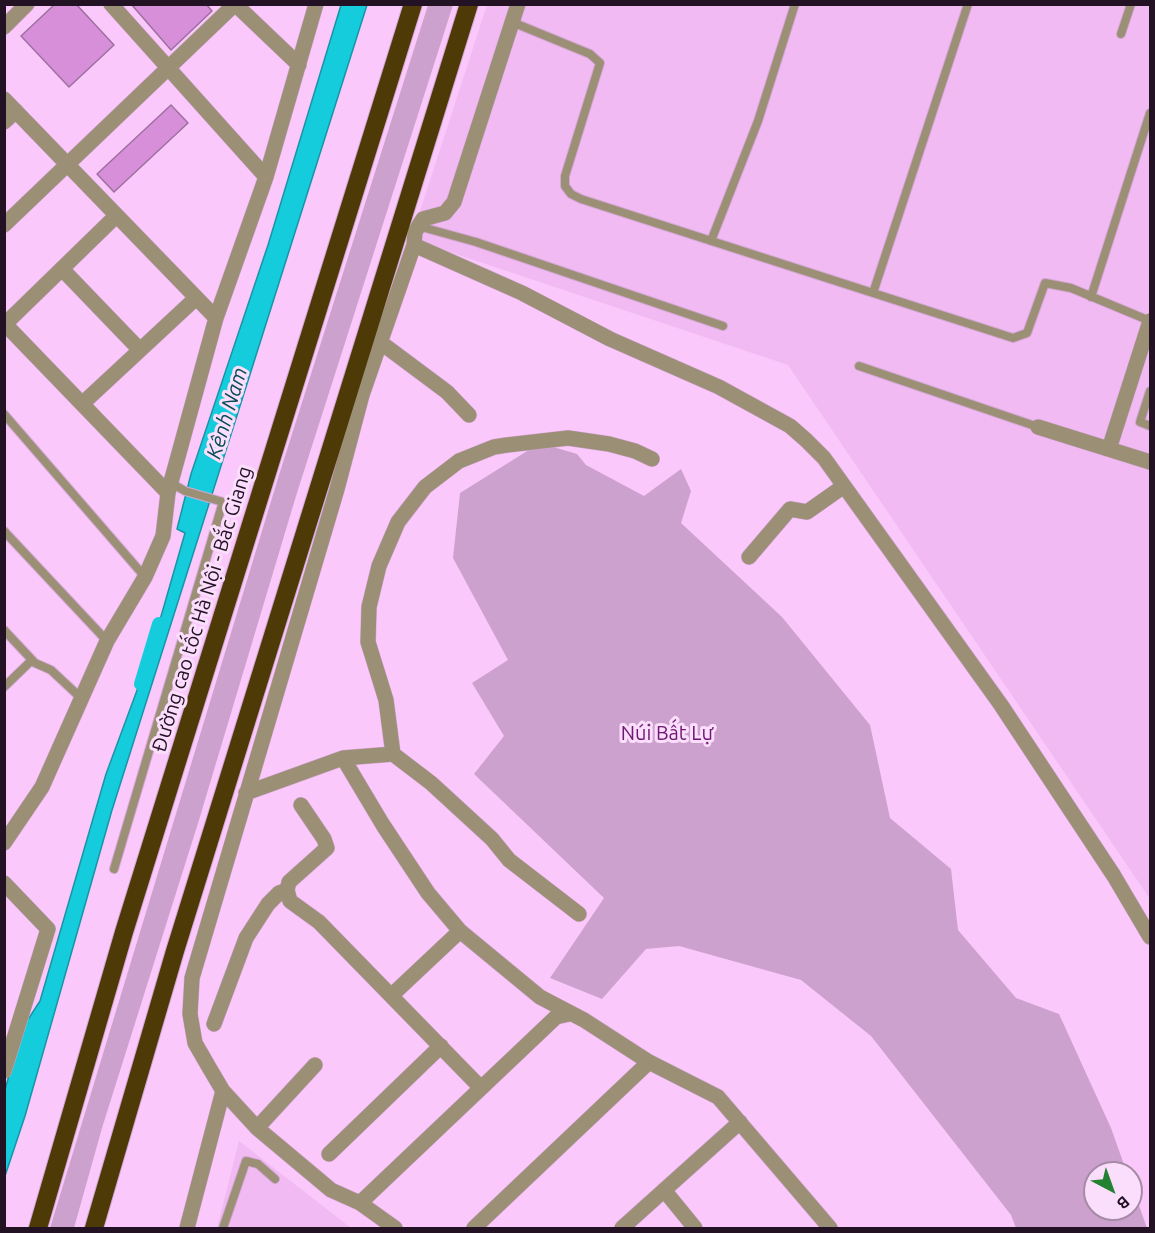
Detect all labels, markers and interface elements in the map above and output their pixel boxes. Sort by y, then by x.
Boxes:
water label: Kênh Nam [201,364,253,462]
street label: Đường cao tốc Hà Nội - Bắc Giang [147,463,257,755]
park label: Núi Bất Lự [621,721,713,745]
north arrow [1083,1161,1143,1221]
text: B [1114,1193,1133,1213]

